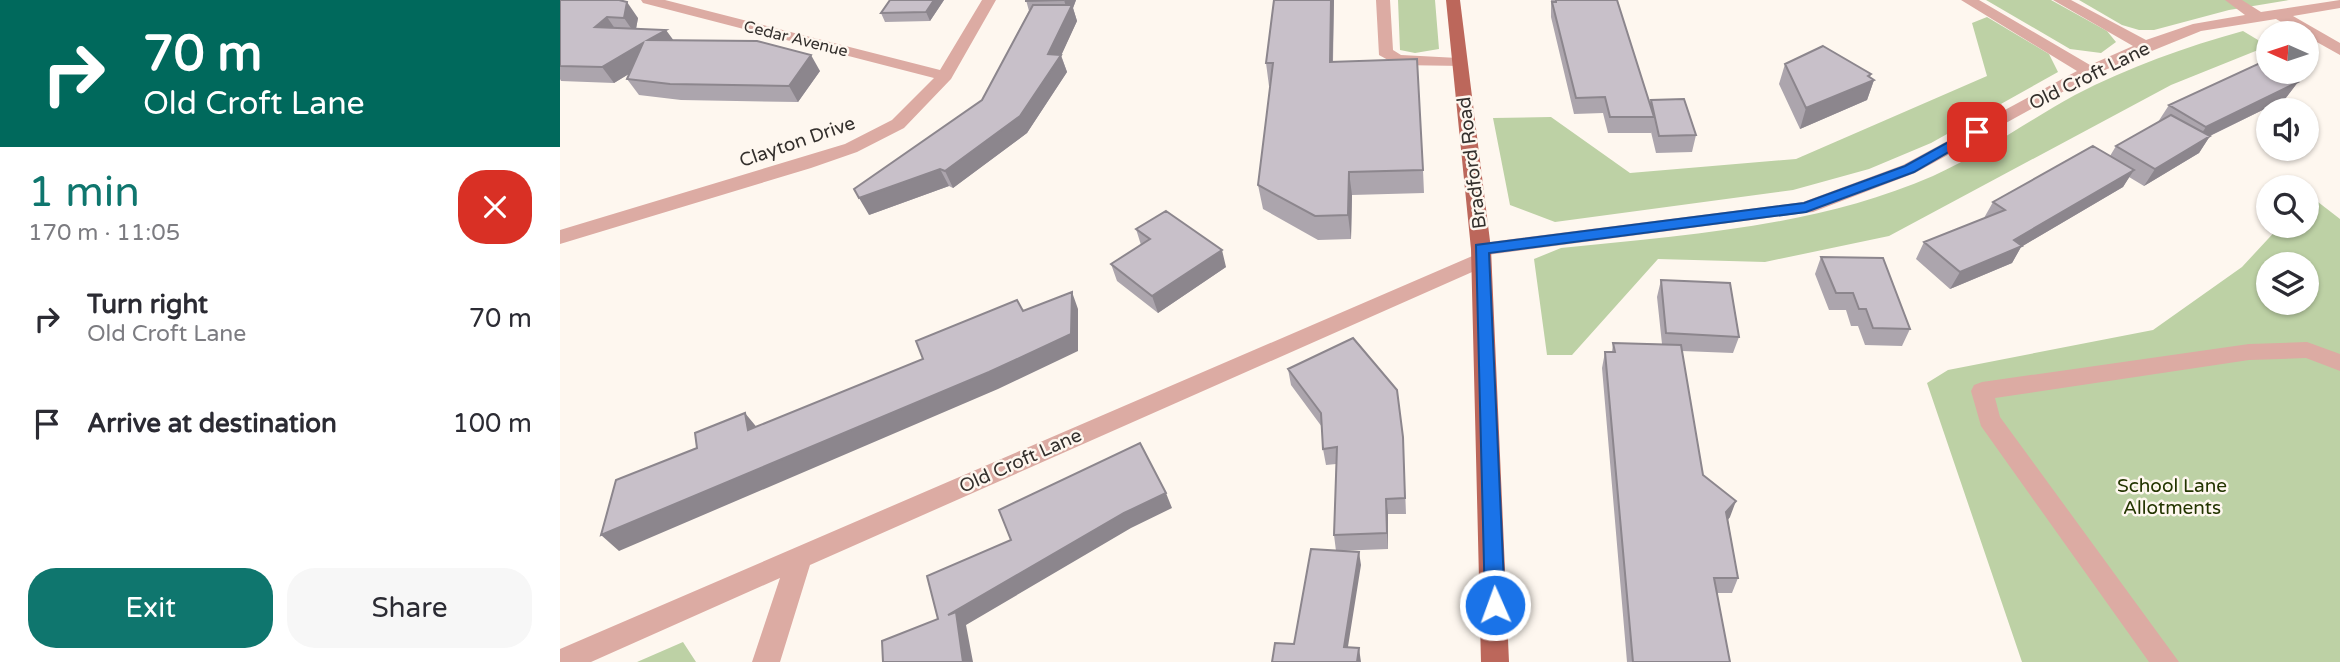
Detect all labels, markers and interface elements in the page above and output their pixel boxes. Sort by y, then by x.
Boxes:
street label: Cedar Avenue [742,16,850,62]
north arrow [2256,21,2319,84]
map controls [2256,21,2319,315]
text: 70 m [143,25,262,84]
icon: right [28,28,119,119]
street label: Old Croft Lane [2025,37,2153,115]
text: Old Croft Lane [143,85,365,123]
street label: Bradford Road [1453,96,1491,230]
button: sound [2256,98,2319,161]
pin [1947,102,2007,162]
street label: Clayton Drive [737,112,858,172]
icon: arrive [1958,113,1996,151]
text: 1 min [28,167,140,218]
button: close [458,170,532,244]
button: search [2256,175,2319,238]
text: 170 m · 11:05 [28,219,180,247]
button: layers [2256,252,2319,315]
text: Turn right [87,289,208,320]
icon: right [28,300,66,338]
text: 70 m [469,303,532,334]
text: Old Croft Lane [87,320,246,348]
icon: arrive [28,405,66,443]
text: Arrive at destination [87,408,337,439]
text: 100 m [452,408,532,439]
street label: Old Croft Lane [956,424,1085,498]
park label: School Lane Allotments [2117,475,2227,519]
button: Exit [28,568,273,648]
button: Share [287,568,532,648]
position arrow [1458,568,1532,642]

